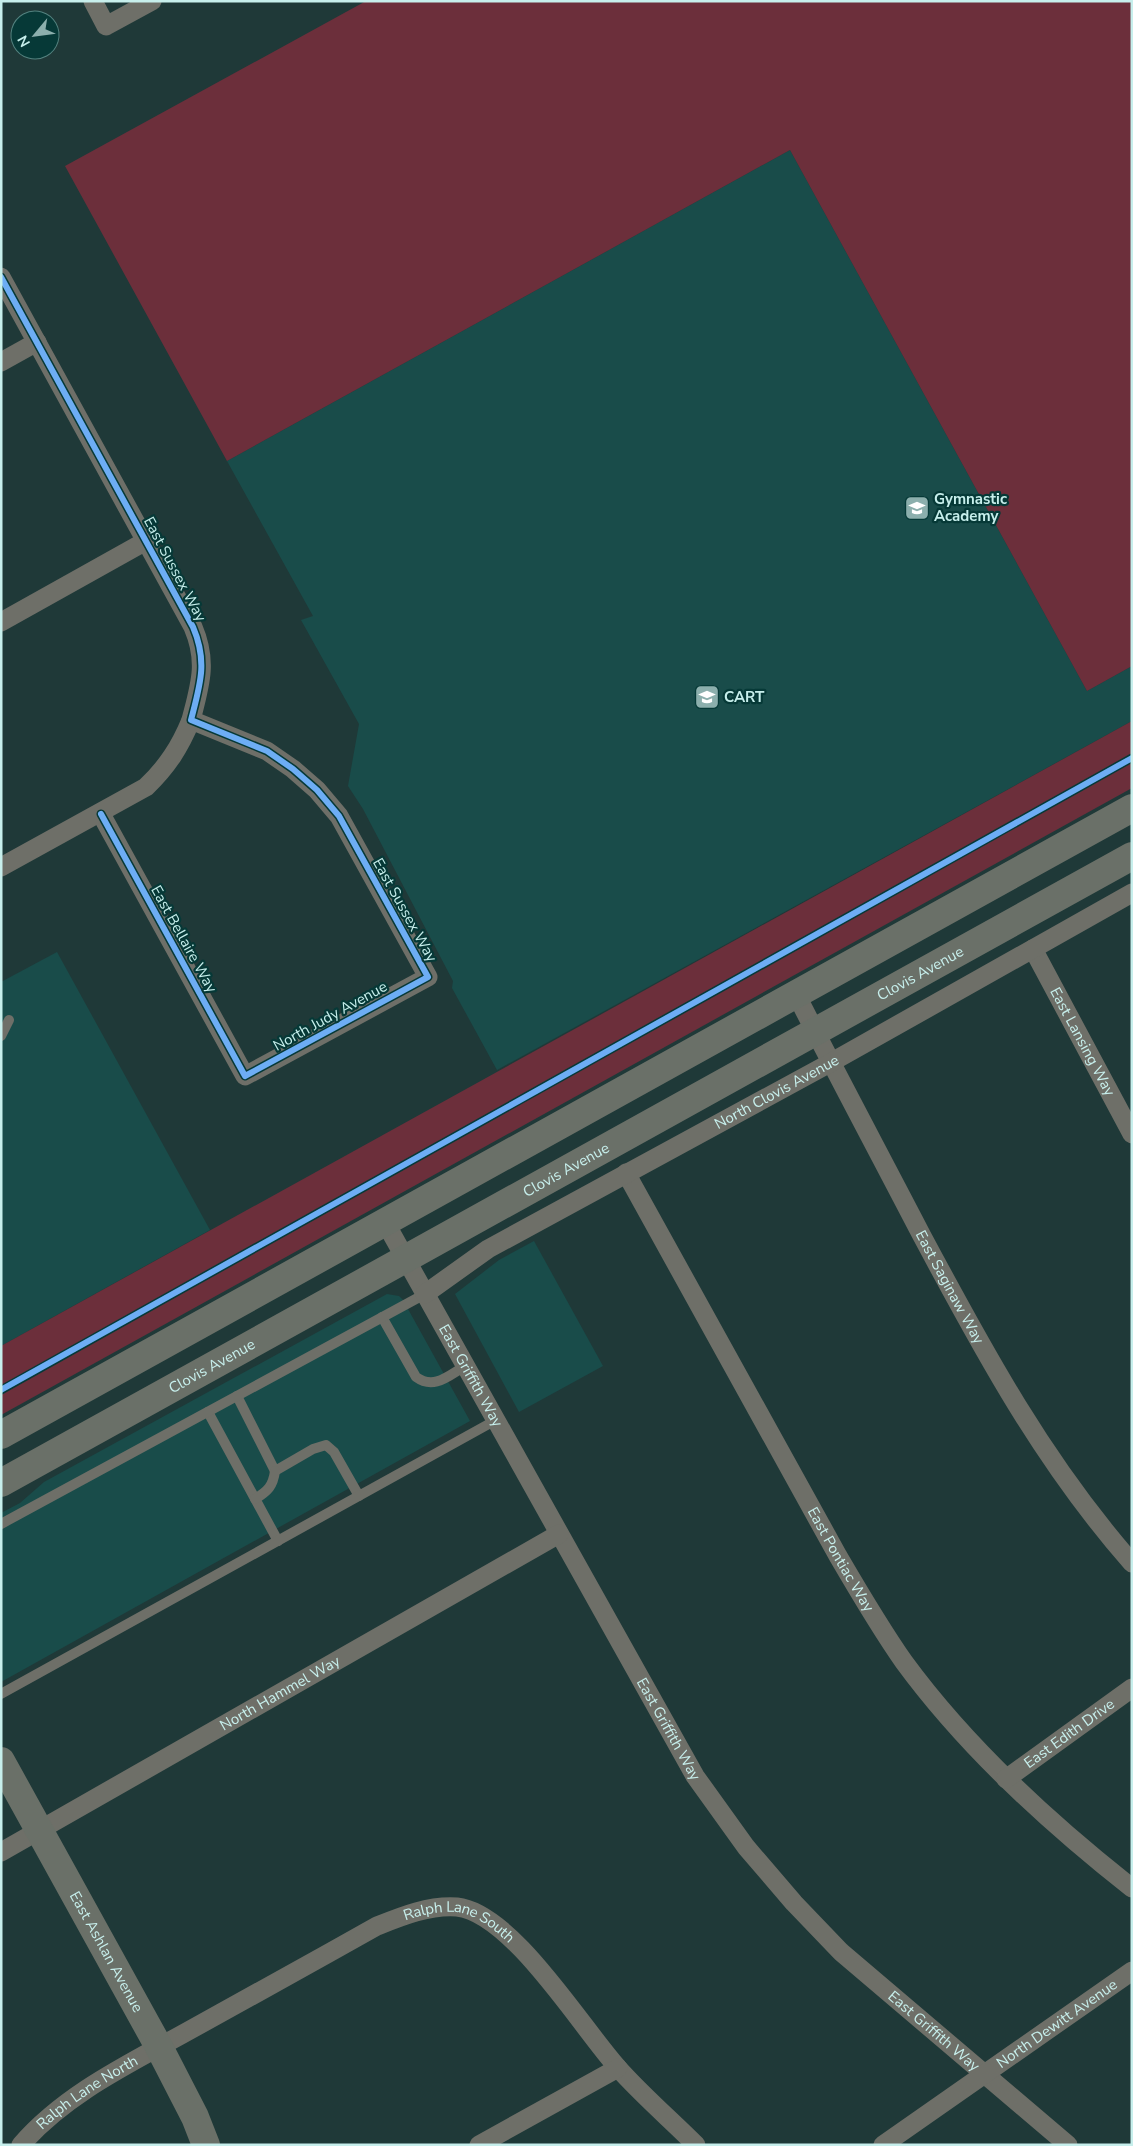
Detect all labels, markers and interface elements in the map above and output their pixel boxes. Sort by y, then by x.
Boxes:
north arrow [10,10,60,60]
text: N [13,32,35,50]
place label: Gymnastic Academy [934,489,1007,526]
school or university icon: Gymnastic Academy [904,495,930,521]
street label: East Sussex Way [139,513,211,625]
school or university icon: CART [694,684,720,710]
place label: CART [724,687,765,707]
street label: East Sussex Way [368,855,442,966]
street label: East Bellaire Way [146,882,222,996]
street label: Clovis Avenue [873,941,967,1005]
street label: North Judy Avenue [269,976,391,1056]
street label: East Lansing Way [1045,984,1120,1100]
street label: North Clovis Avenue [711,1050,843,1134]
street label: Clovis Avenue [519,1138,613,1202]
street label: East Saginaw Way [911,1227,989,1348]
street label: East Griffith Way [434,1321,508,1431]
street label: Clovis Avenue [165,1334,259,1398]
street label: East Pontiac Way [803,1503,879,1616]
street label: North Hammel Way [216,1651,344,1735]
street label: East Griffith Way [632,1674,706,1784]
street label: East Edith Drive [1020,1694,1118,1773]
street label: East Ashlan Avenue [65,1888,148,2016]
street label: Ralph Lane South [401,1897,519,1947]
street label: North Dewitt Avenue [992,1974,1121,2073]
street label: East Griffith Way [884,1986,984,2076]
street label: Ralph Lane North [32,2051,141,2134]

